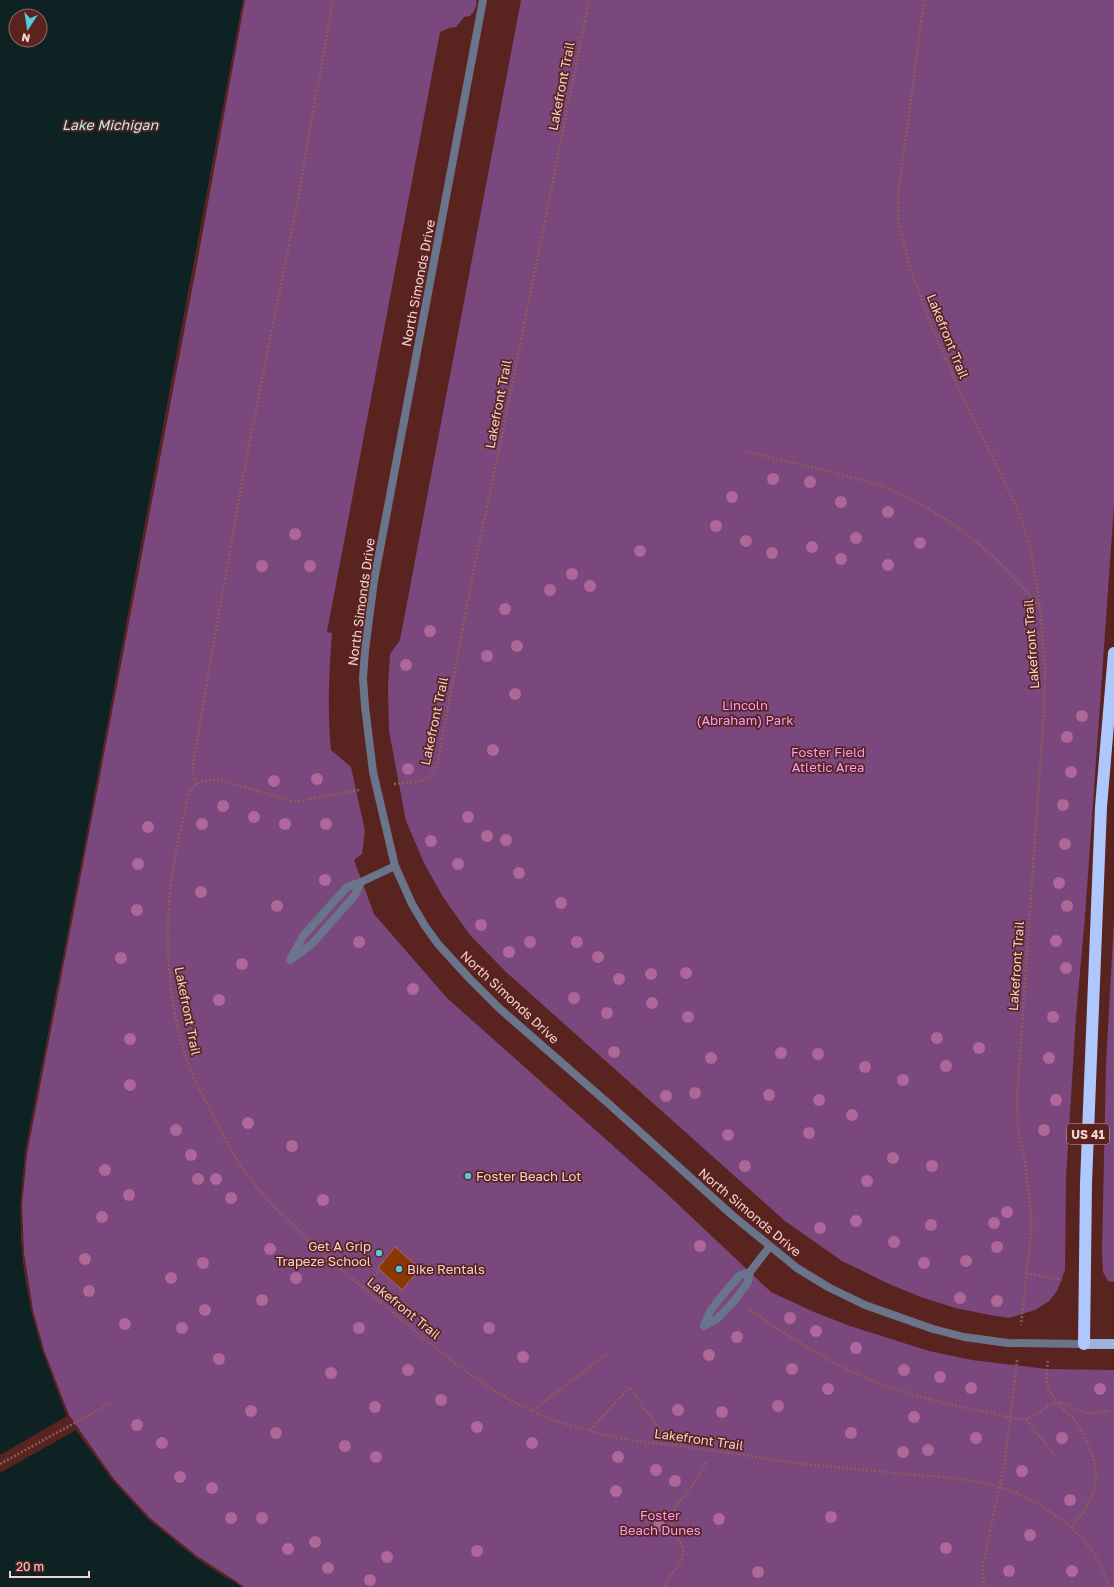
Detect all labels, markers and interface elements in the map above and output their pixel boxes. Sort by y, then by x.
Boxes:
north arrow [8,8,48,48]
text: N [20,31,31,45]
street label: Lakefront Trail [545,40,577,132]
water label: Lake Michigan [62,116,159,133]
street label: North Simonds Drive [398,218,438,348]
street label: Lakefront Trail [924,291,972,381]
street label: Lakefront Trail [482,358,514,450]
street label: North Simonds Drive [344,537,378,667]
street label: Lakefront Trail [1020,599,1042,689]
street label: Lakefront Trail [417,675,451,767]
park label: Lincoln (Abraham) Park [696,697,794,728]
park label: Foster Field Atletic Area [791,744,865,775]
street label: Lakefront Trail [1005,921,1027,1011]
street label: North Simonds Drive [457,947,563,1047]
street label: Lakefront Trail [172,965,204,1057]
road number: US 41 [1067,1124,1109,1144]
street label: North Simonds Drive [695,1164,805,1260]
place label: Foster Beach Lot [476,1168,582,1184]
marker: Foster Beach Lot [463,1171,473,1181]
place label: Get A Grip Trapeze School [276,1238,371,1269]
marker: Get A Grip Trapeze School [374,1248,384,1258]
place label: Bike Rentals [407,1261,485,1277]
marker: Bike Rentals [394,1264,404,1274]
street label: Lakefront Trail [364,1273,444,1343]
street label: Lakefront Trail [653,1425,745,1453]
park label: Foster Beach Dunes [619,1507,701,1538]
scale bar [10,1553,89,1579]
text: 20 m [16,1559,44,1574]

